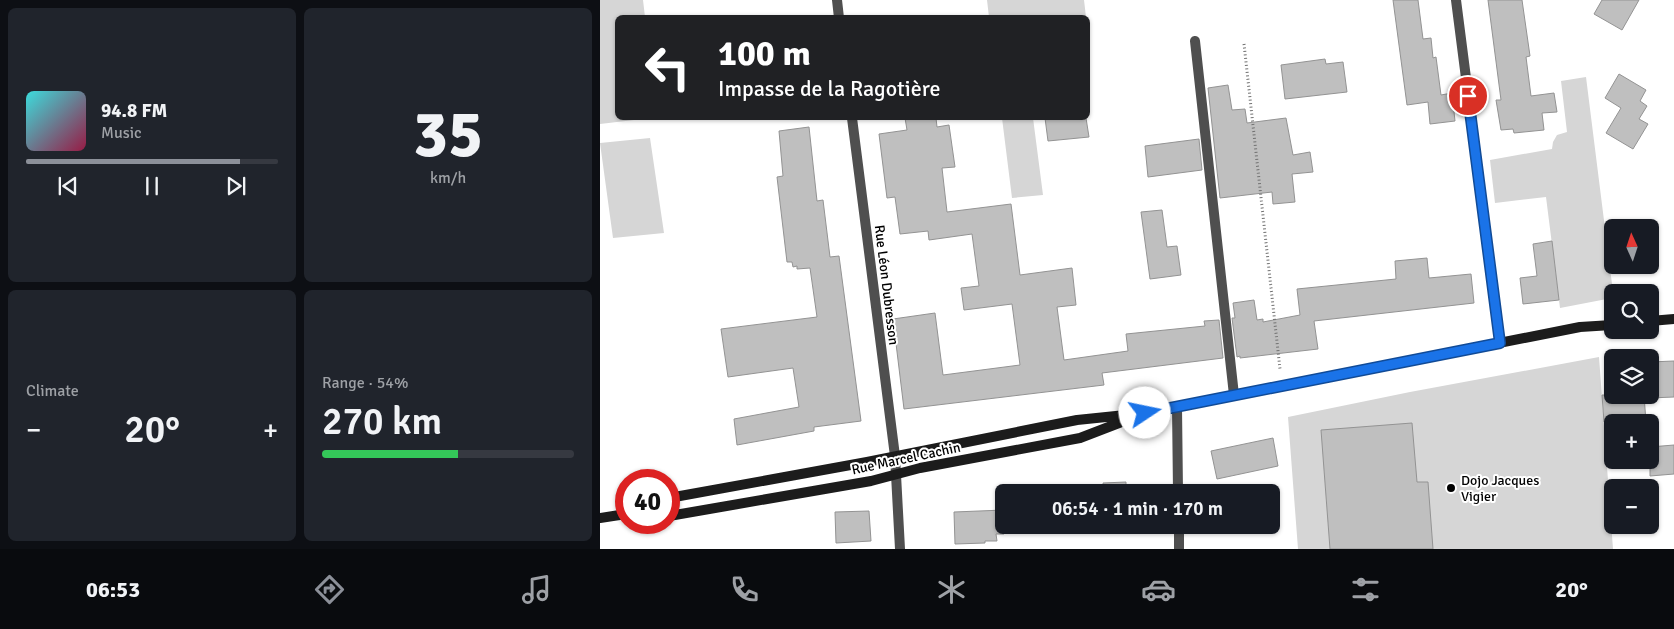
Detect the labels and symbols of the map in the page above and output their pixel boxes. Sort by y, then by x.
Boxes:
pin [1447,75,1489,117]
north arrow [1604,219,1659,274]
street label: Rue Léon Dubresson [871,224,902,346]
position arrow [1118,386,1170,438]
street label: Rue Marcel Cachin [850,439,962,478]
speed limit sign: 40 [615,469,680,534]
place label: Dojo Jacques Vigier [1461,472,1539,505]
marker: Dojo Jacques Vigier [1445,482,1457,494]

